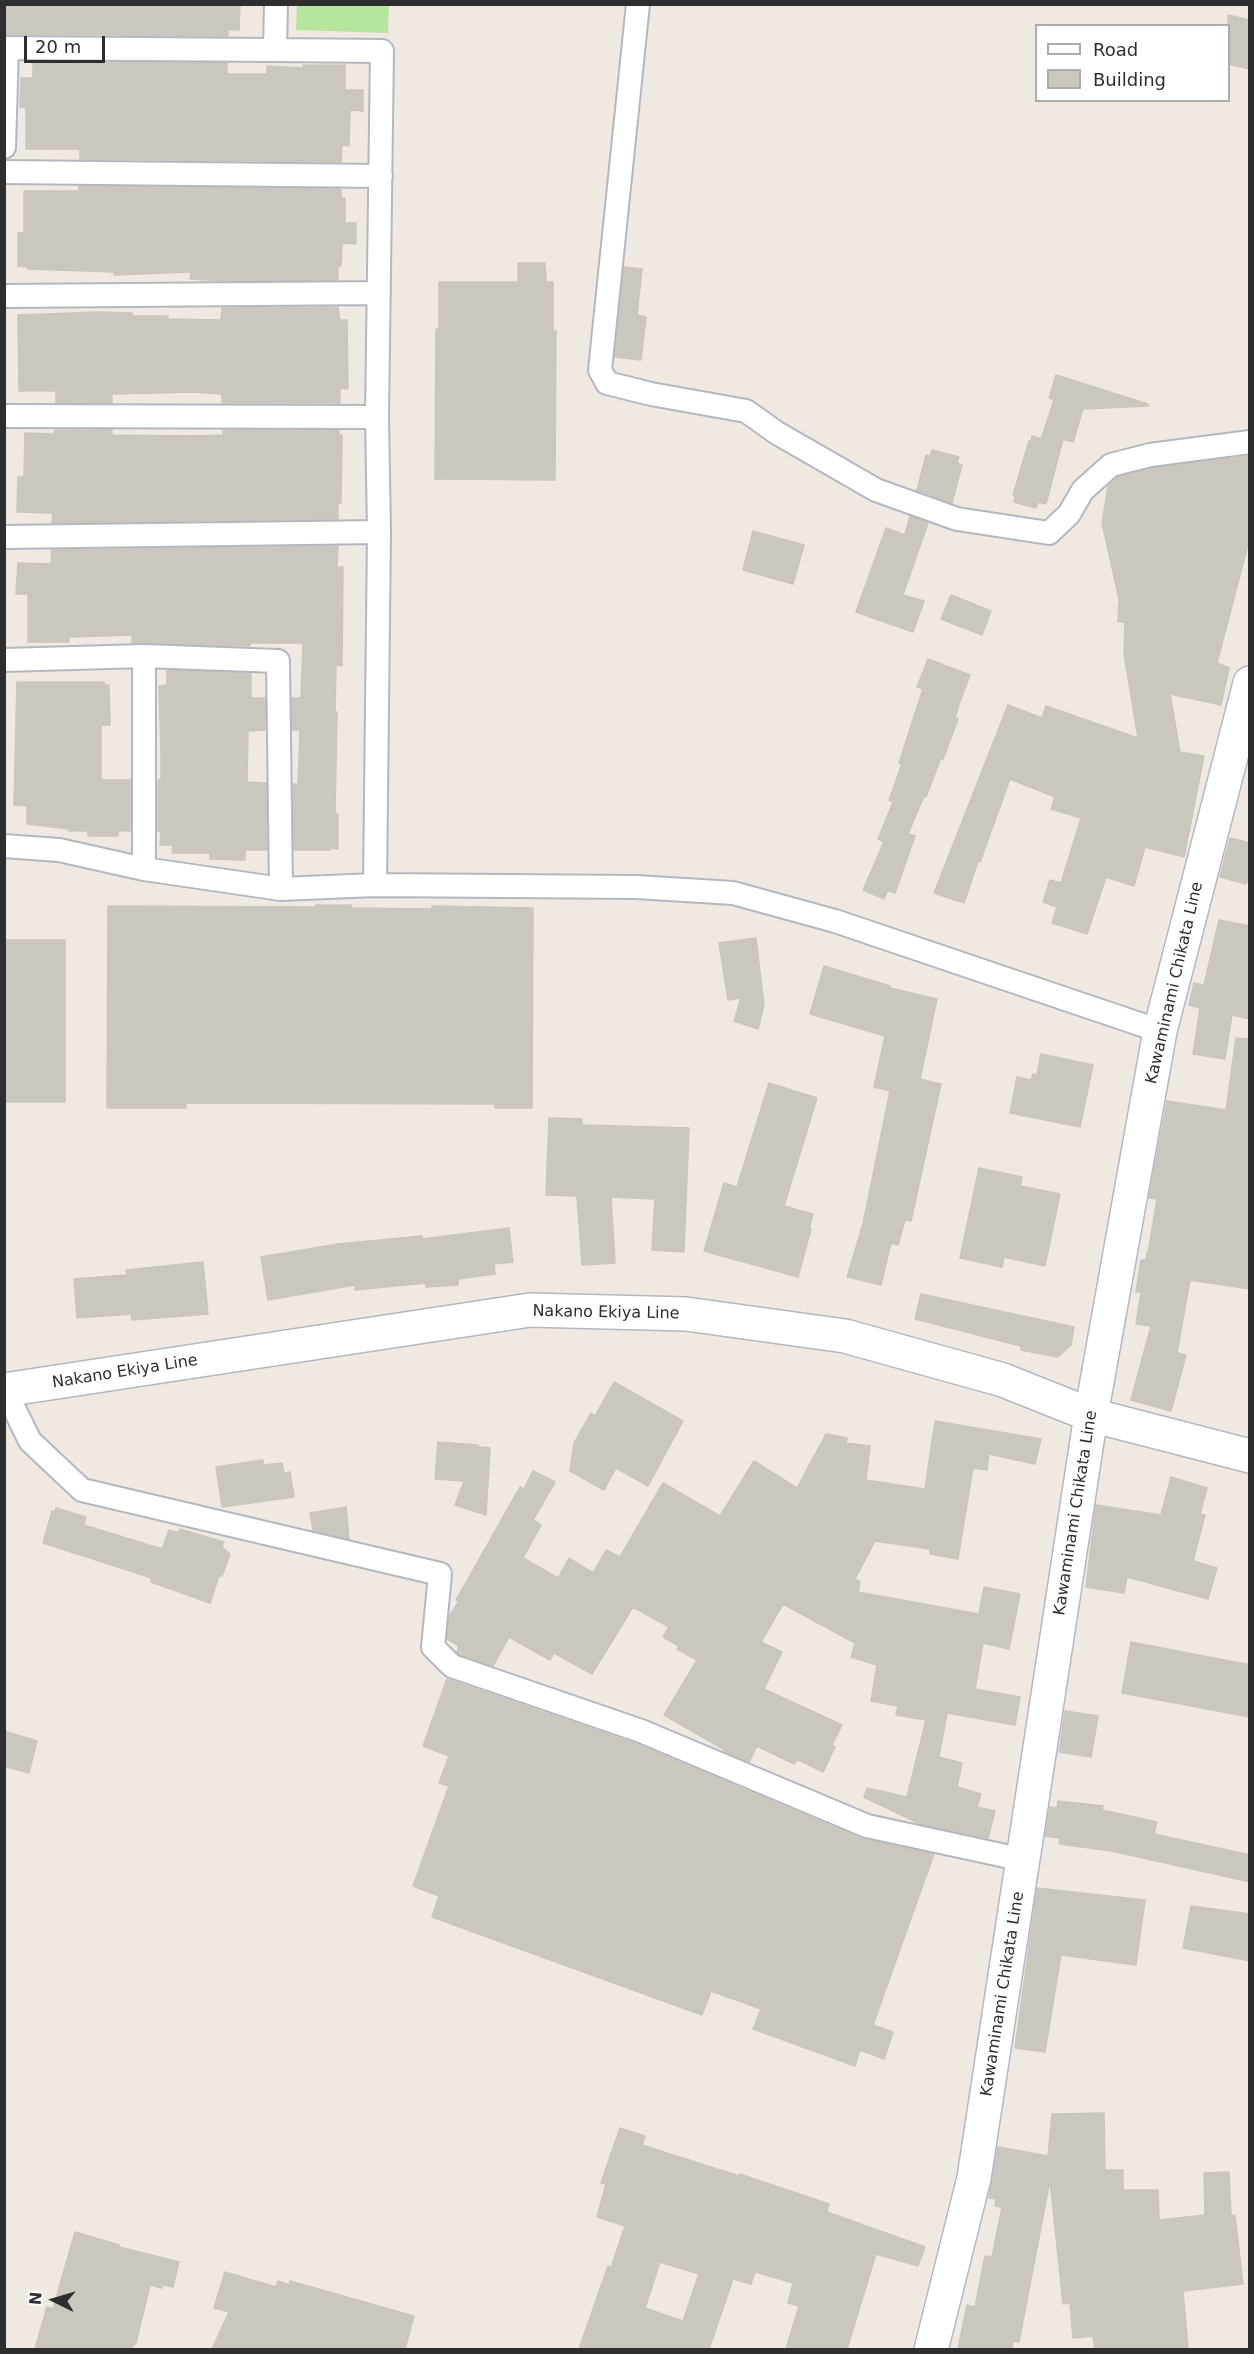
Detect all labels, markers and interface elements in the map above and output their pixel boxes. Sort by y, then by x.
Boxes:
scale bar [27,24,108,62]
legend [1035,24,1230,102]
text: 20 m [35,36,81,57]
text: Road [1093,39,1138,60]
text: Building [1093,69,1166,90]
street label: Kawaminami Chikata Line [1142,880,1208,1086]
street label: Nakano Ekiya Line [532,1302,680,1324]
street label: Nakano Ekiya Line [51,1351,199,1393]
street label: Kawaminami Chikata Line [1050,1409,1102,1617]
street label: Kawaminami Chikata Line [977,1890,1029,2098]
north arrow [24,2270,84,2330]
text: N [26,2291,46,2306]

